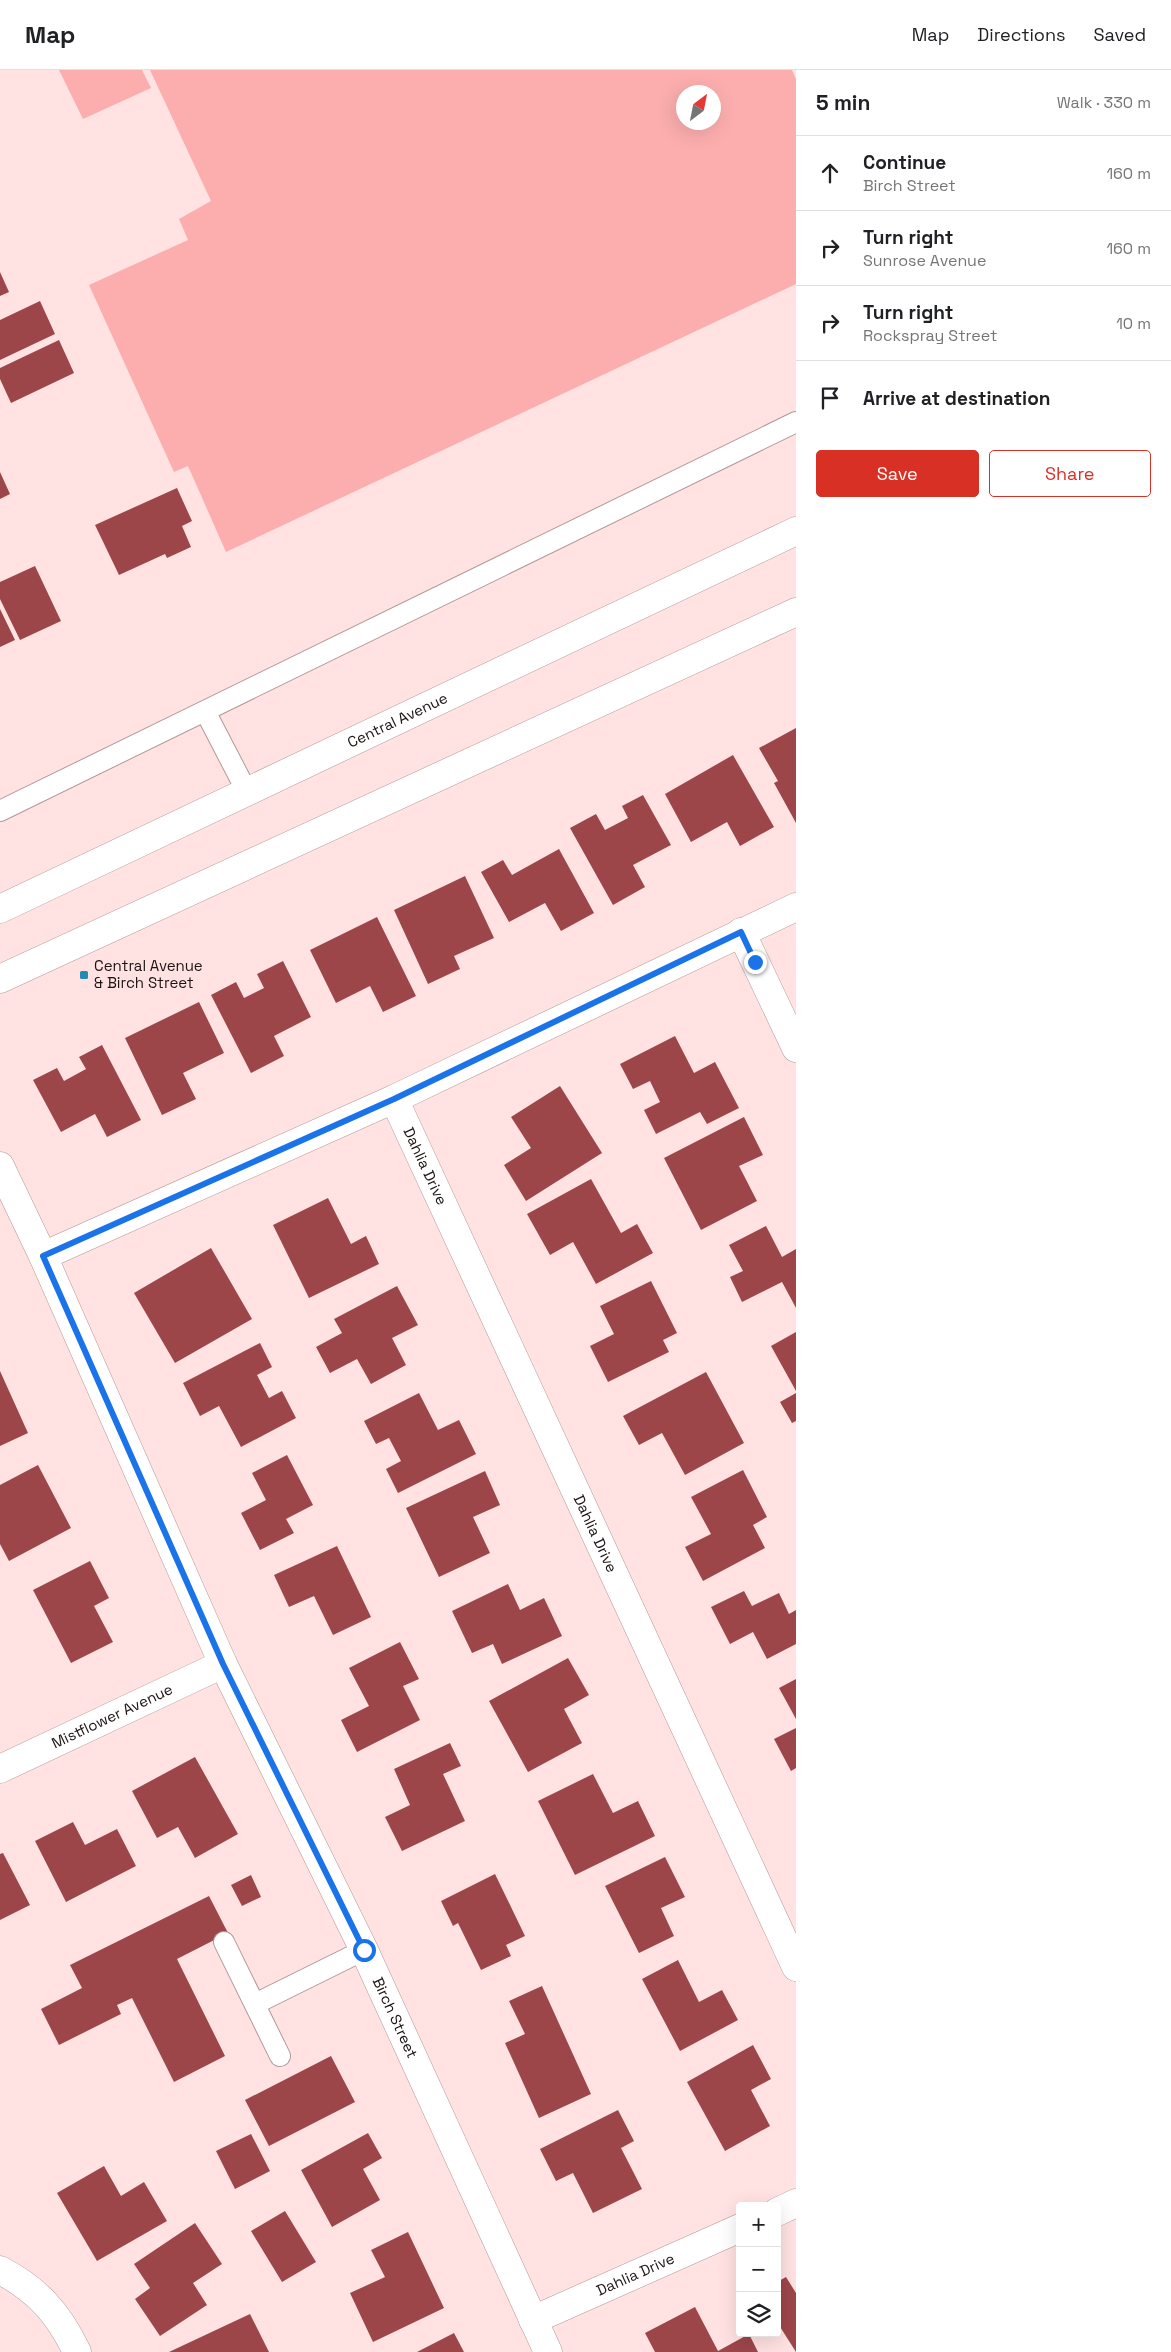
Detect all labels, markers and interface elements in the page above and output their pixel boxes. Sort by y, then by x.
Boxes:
text: Map [25,19,75,50]
text: Map [912,23,949,46]
text: Directions [977,23,1066,46]
text: Saved [1094,23,1146,46]
north arrow [676,85,721,130]
text: 5 min [816,89,870,116]
text: Walk · 330 m [1057,92,1151,113]
text: Continue [863,150,946,175]
icon: ahead [816,159,844,187]
text: 160 m [1106,163,1151,184]
text: Birch Street [863,175,956,196]
text: Turn right [863,225,953,250]
icon: right [816,234,844,262]
text: 160 m [1106,238,1151,259]
text: Sunrose Avenue [863,250,986,271]
text: Turn right [863,300,953,325]
icon: right [816,309,844,337]
text: 10 m [1116,313,1151,334]
text: Rockspray Street [863,325,997,346]
icon: arrive [816,384,844,412]
text: Arrive at destination [863,386,1051,411]
button: Save [816,450,979,497]
button: Share [989,450,1151,497]
street label: Central Avenue [344,688,451,752]
route end [744,951,767,974]
place label: Central Avenue & Birch Street [94,956,203,992]
marker: Central Avenue & Birch Street [78,969,90,981]
street label: Dahlia Drive [399,1124,452,1208]
street label: Dahlia Drive [570,1491,622,1575]
street label: Mistflower Avenue [48,1679,176,1752]
route start [353,1939,376,1962]
street label: Birch Street [369,1974,422,2061]
map controls [736,2202,781,2337]
button: + [736,2202,781,2247]
button: − [736,2247,781,2292]
street label: Dahlia Drive [593,2248,677,2300]
button: layers [736,2292,781,2337]

